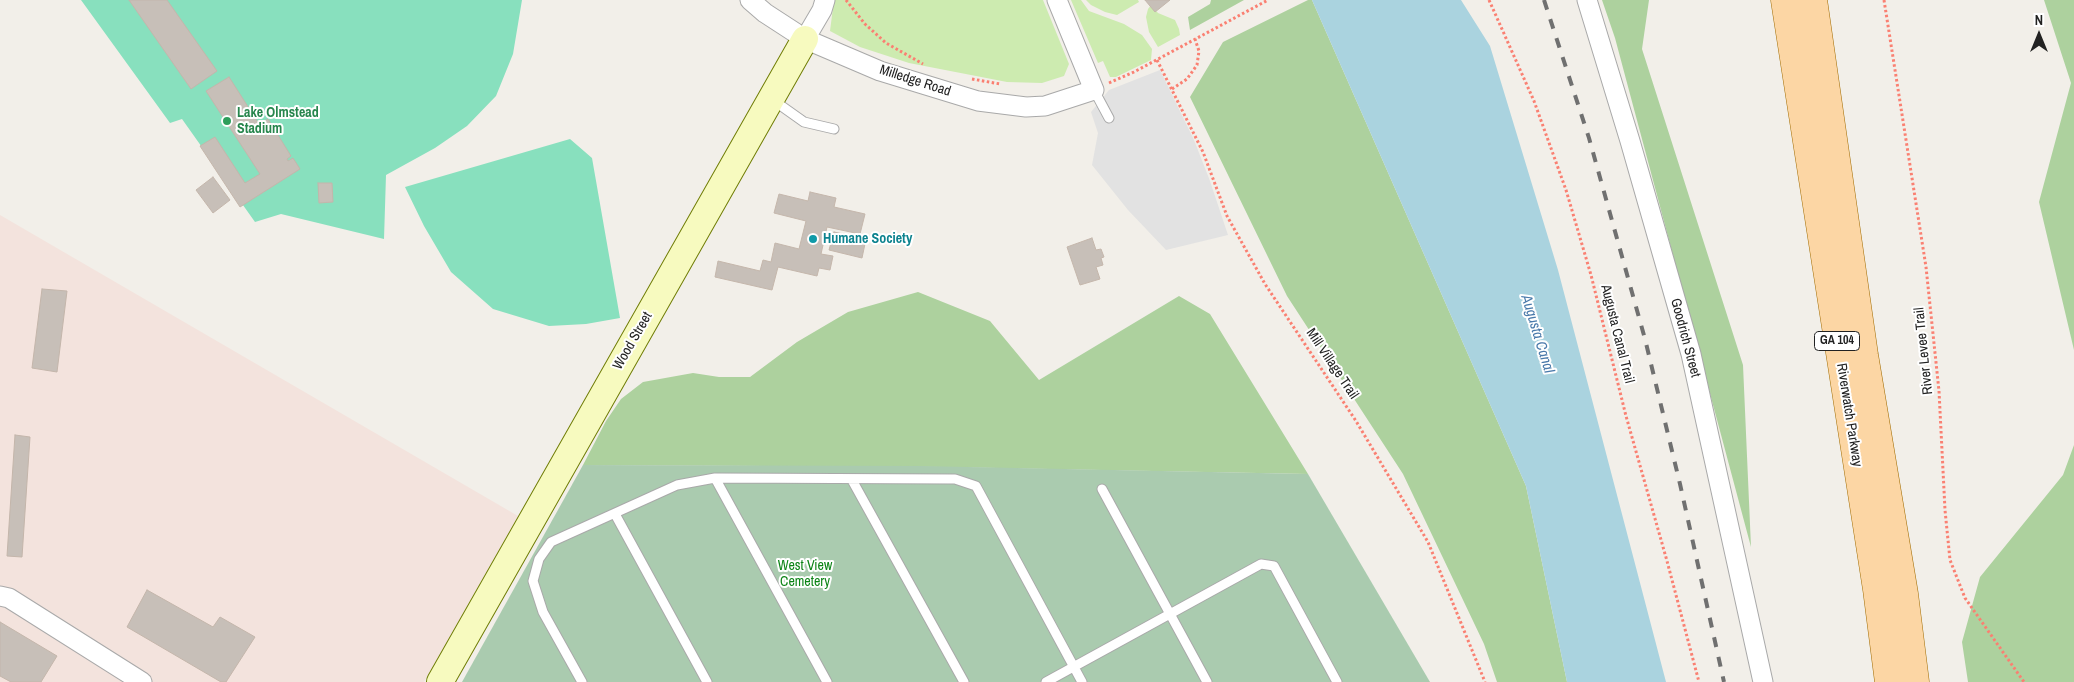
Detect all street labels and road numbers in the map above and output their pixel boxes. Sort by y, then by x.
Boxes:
street label: Milledge Road [877,62,953,100]
street label: Augusta Canal Trail [1597,283,1637,385]
street label: Goodrich Street [1666,297,1704,379]
street label: River Levee Trail [1911,307,1937,395]
street label: Wood Street [610,309,656,373]
street label: Mill Village Trail [1302,325,1362,403]
road number: GA 104 [1814,332,1860,351]
street label: Riverwatch Parkway [1833,362,1865,468]

